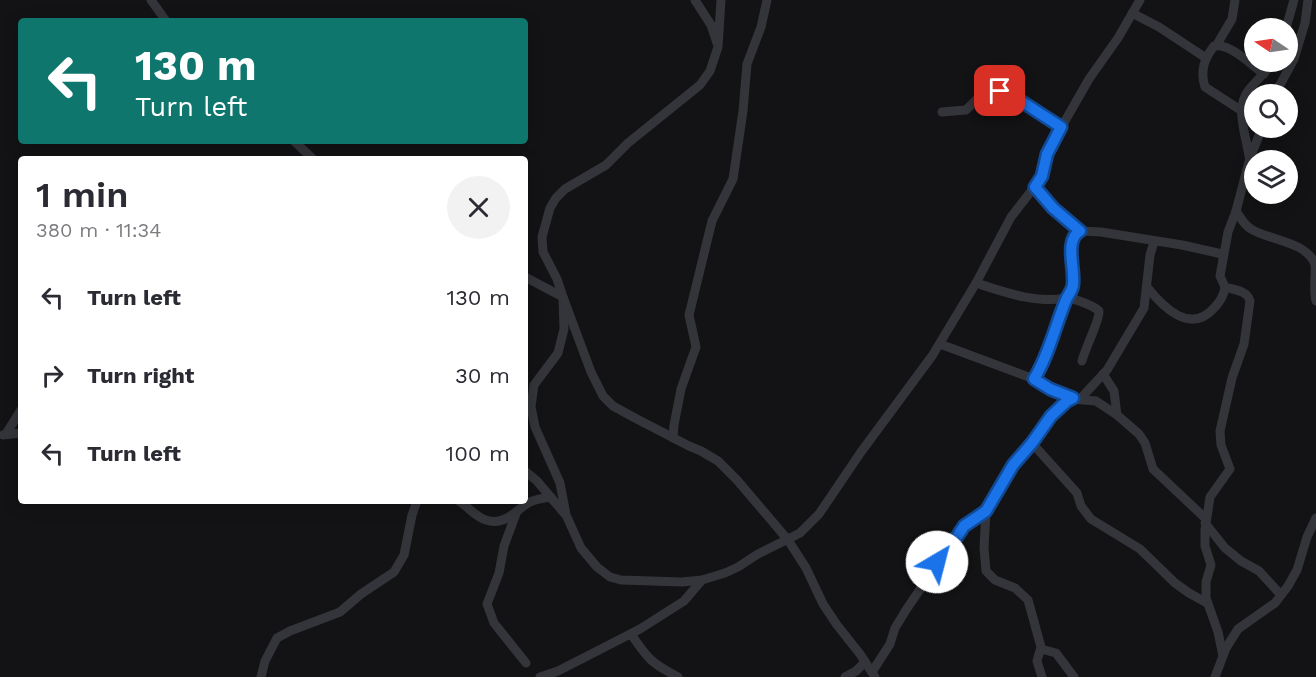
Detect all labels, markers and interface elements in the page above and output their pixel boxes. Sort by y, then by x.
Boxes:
north arrow [1244,18,1298,72]
map controls [1244,18,1298,204]
text: 130 m [135,41,257,90]
icon: left [36,42,114,120]
pin [974,65,1025,116]
icon: arrive [983,74,1016,107]
button: search [1244,84,1298,138]
text: Turn left [135,91,247,123]
button: layers [1244,150,1298,204]
text: 1 min [36,174,128,216]
button: close [447,176,510,239]
text: 380 m · 11:34 [36,218,161,242]
icon: left [36,281,69,314]
text: Turn left [87,285,181,310]
text: 130 m [446,285,510,310]
icon: right [36,359,69,392]
text: Turn right [87,363,194,388]
text: 30 m [455,363,510,388]
icon: left [36,437,69,470]
text: Turn left [87,441,181,466]
text: 100 m [446,441,510,466]
position arrow [905,530,969,594]

